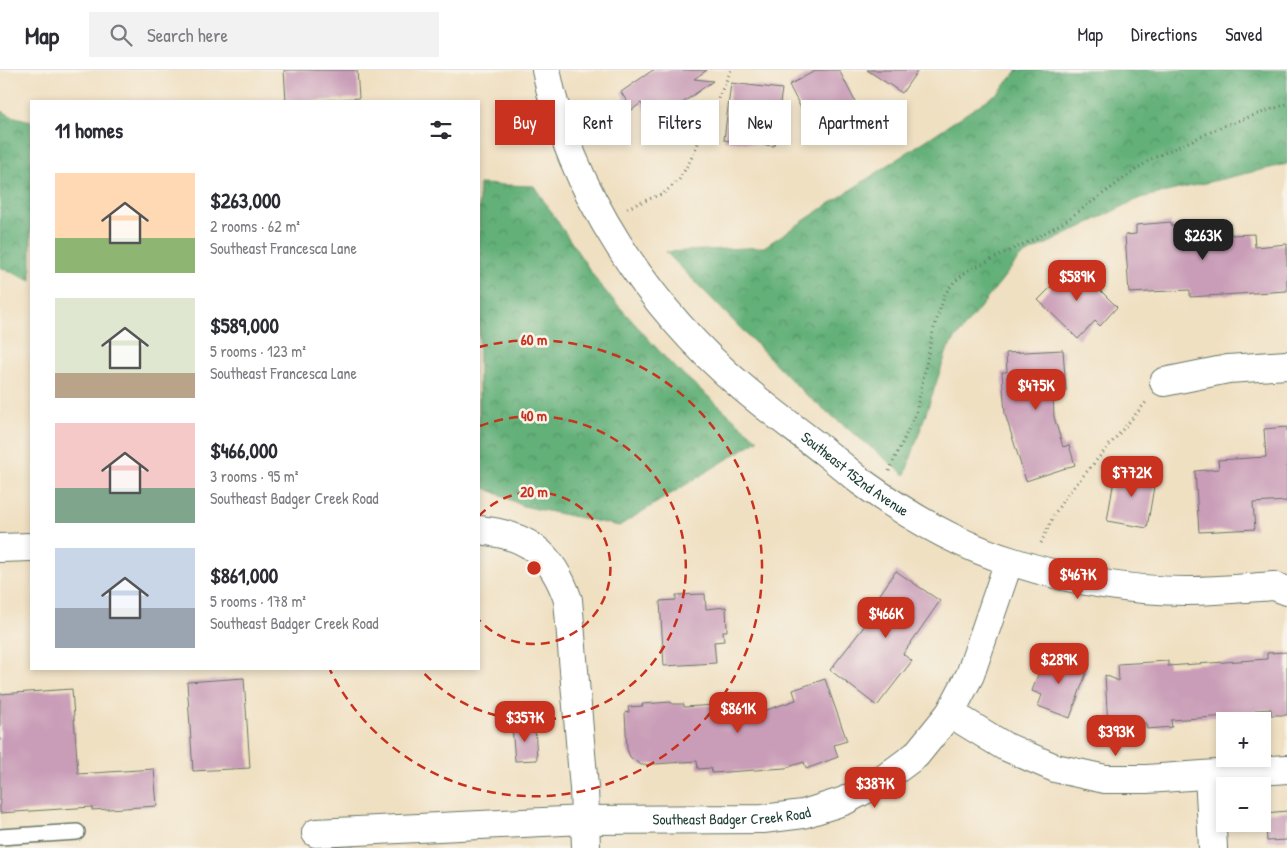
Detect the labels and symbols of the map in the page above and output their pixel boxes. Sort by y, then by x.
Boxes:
pin: $263K [1168,218,1238,261]
pin: $589K [1042,260,1112,302]
text: 60 m [521,329,547,350]
pin: $475K [1001,368,1071,411]
text: 40 m [521,405,547,426]
street label: Southeast 152nd Avenue [797,427,913,521]
pin: $772K [1097,456,1167,498]
text: 20 m [520,481,548,502]
pin: $467K [1043,558,1113,600]
centre of rings [525,559,543,577]
pin: $466K [851,596,921,639]
pin: $289K [1024,642,1094,685]
pin: $861K [703,692,773,734]
pin: $357K [490,700,560,743]
pin: $393K [1081,714,1151,757]
pin: $387K [840,766,910,809]
street label: Southeast Badger Creek Road [652,801,813,830]

